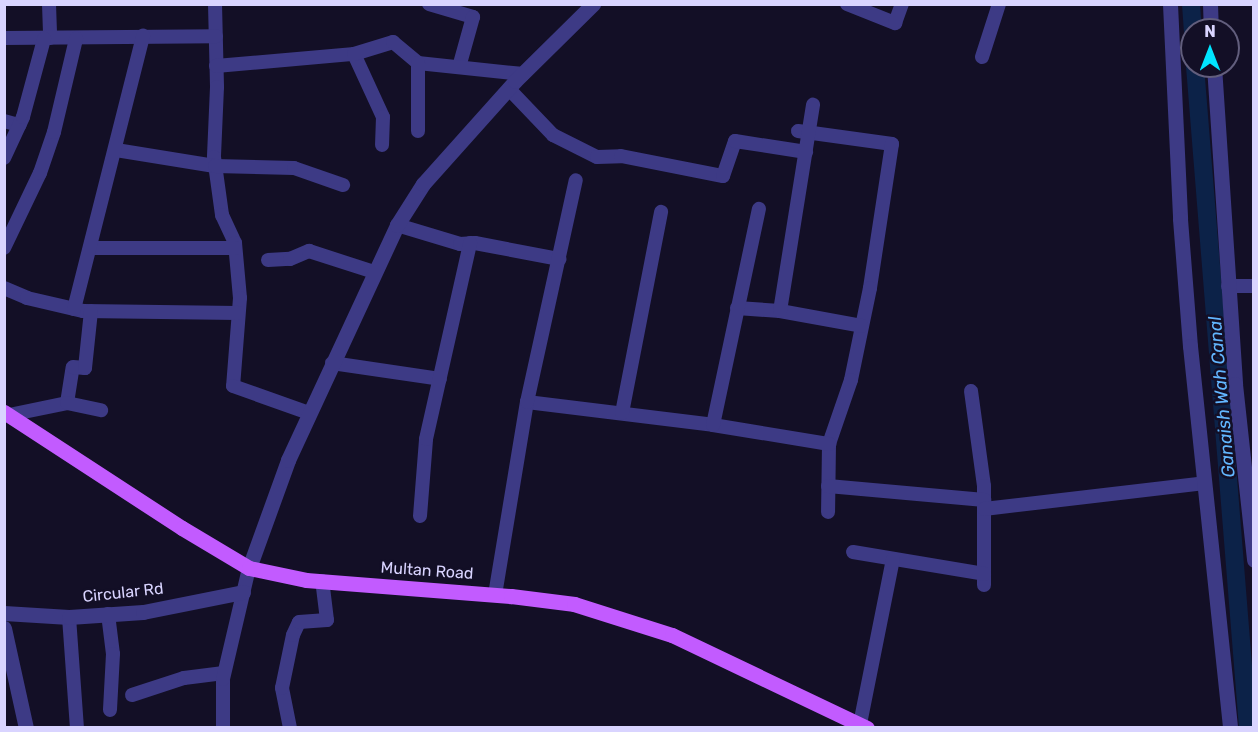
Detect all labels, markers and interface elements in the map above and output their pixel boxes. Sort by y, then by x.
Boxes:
north arrow [1180,18,1240,78]
text: N [1204,22,1216,41]
water label: Ganaish Wah Canal [1204,315,1240,479]
street label: Multan Road [380,558,474,584]
street label: Circular Rd [81,579,165,607]

